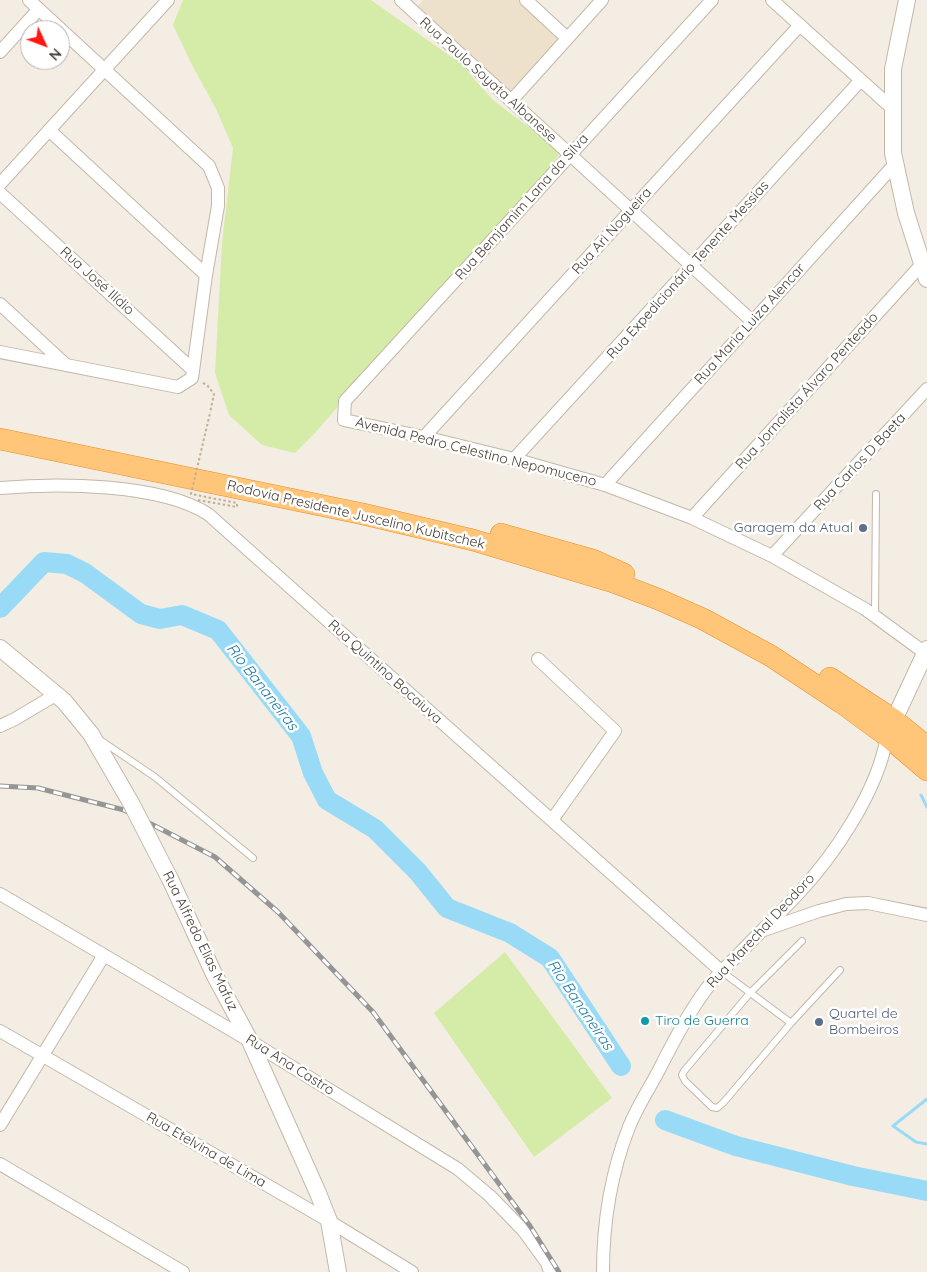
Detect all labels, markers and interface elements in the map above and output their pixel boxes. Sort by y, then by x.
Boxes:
street label: Rua Paulo Soyata Albanese [416,14,560,146]
north arrow [20,20,70,70]
text: N [45,45,65,64]
street label: Rua Bemjamim Lana da Silva [452,131,592,283]
street label: Rua Expedicionário Tenente Messias [603,177,773,363]
street label: Rua Ari Nogueira [569,184,655,278]
street label: Rua José Ilídio [56,243,138,319]
street label: Rua Maria Luiza Alencar [691,260,809,388]
street label: Rua Jornalista Álvaro Penteado [732,309,882,473]
street label: Rua Carlos D Baeta [811,410,909,514]
street label: Avenida Pedro Celestino Nepomuceno [354,414,598,490]
street label: Rodovia Presidente Juscelino Kubitschek [225,477,487,553]
place label: Garagem da Atual [734,520,853,536]
marker: Garagem da Atual [857,522,869,534]
street label: Rua Quintino Bocaiuva [325,616,445,728]
water label: Rio Bananeiras [223,640,301,734]
street label: Rua Alfredo Elias Mafuz [159,868,241,1014]
street label: Rua Marechal Deodoro [704,870,818,992]
water label: Rio Bananeiras [543,956,617,1054]
place label: Quartel de Bombeiros [829,1006,899,1038]
place label: Tiro de Guerra [655,1013,749,1029]
marker: Tiro de Guerra [639,1015,651,1027]
marker: Quartel de Bombeiros [813,1016,825,1028]
street label: Rua Ana Castro [243,1031,337,1099]
street label: Rua Etelvina de Lima [143,1109,269,1191]

